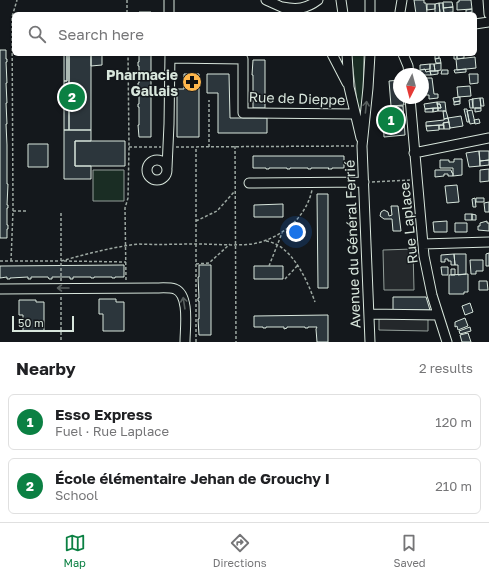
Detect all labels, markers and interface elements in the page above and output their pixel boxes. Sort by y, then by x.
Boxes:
search box [12,12,477,56]
icon: search [26,23,48,45]
text: Search here [58,25,144,43]
place label: Pharmacie Gallais [106,66,178,99]
north arrow [393,68,429,104]
pharmacy icon: Pharmacie Gallais [181,71,203,93]
pin: 2 [59,82,85,112]
street label: Rue de Dieppe [248,88,346,108]
one-way arrow [363,101,370,114]
pin: 1 [378,105,404,135]
street label: Avenue du Général Ferrié [341,159,363,329]
street label: Rue Laplace [395,181,421,265]
your location [286,222,306,242]
one-way arrow [57,284,70,292]
one-way arrow [180,297,188,310]
scale bar [12,314,74,333]
text: 50 m [18,316,44,329]
text: Nearby [16,358,76,379]
text: 2 results [419,360,473,376]
text: Esso Express [55,405,152,423]
text: 1 [27,414,33,430]
text: 120 m [435,414,472,430]
text: Fuel · Rue Laplace [55,423,169,439]
text: École élémentaire Jehan de Grouchy I [55,469,330,487]
text: 2 [26,478,34,494]
text: 210 m [435,478,472,494]
text: School [55,487,98,503]
tab: Map [63,532,86,569]
tab: Directions [213,532,267,569]
tab: Saved [393,532,426,569]

